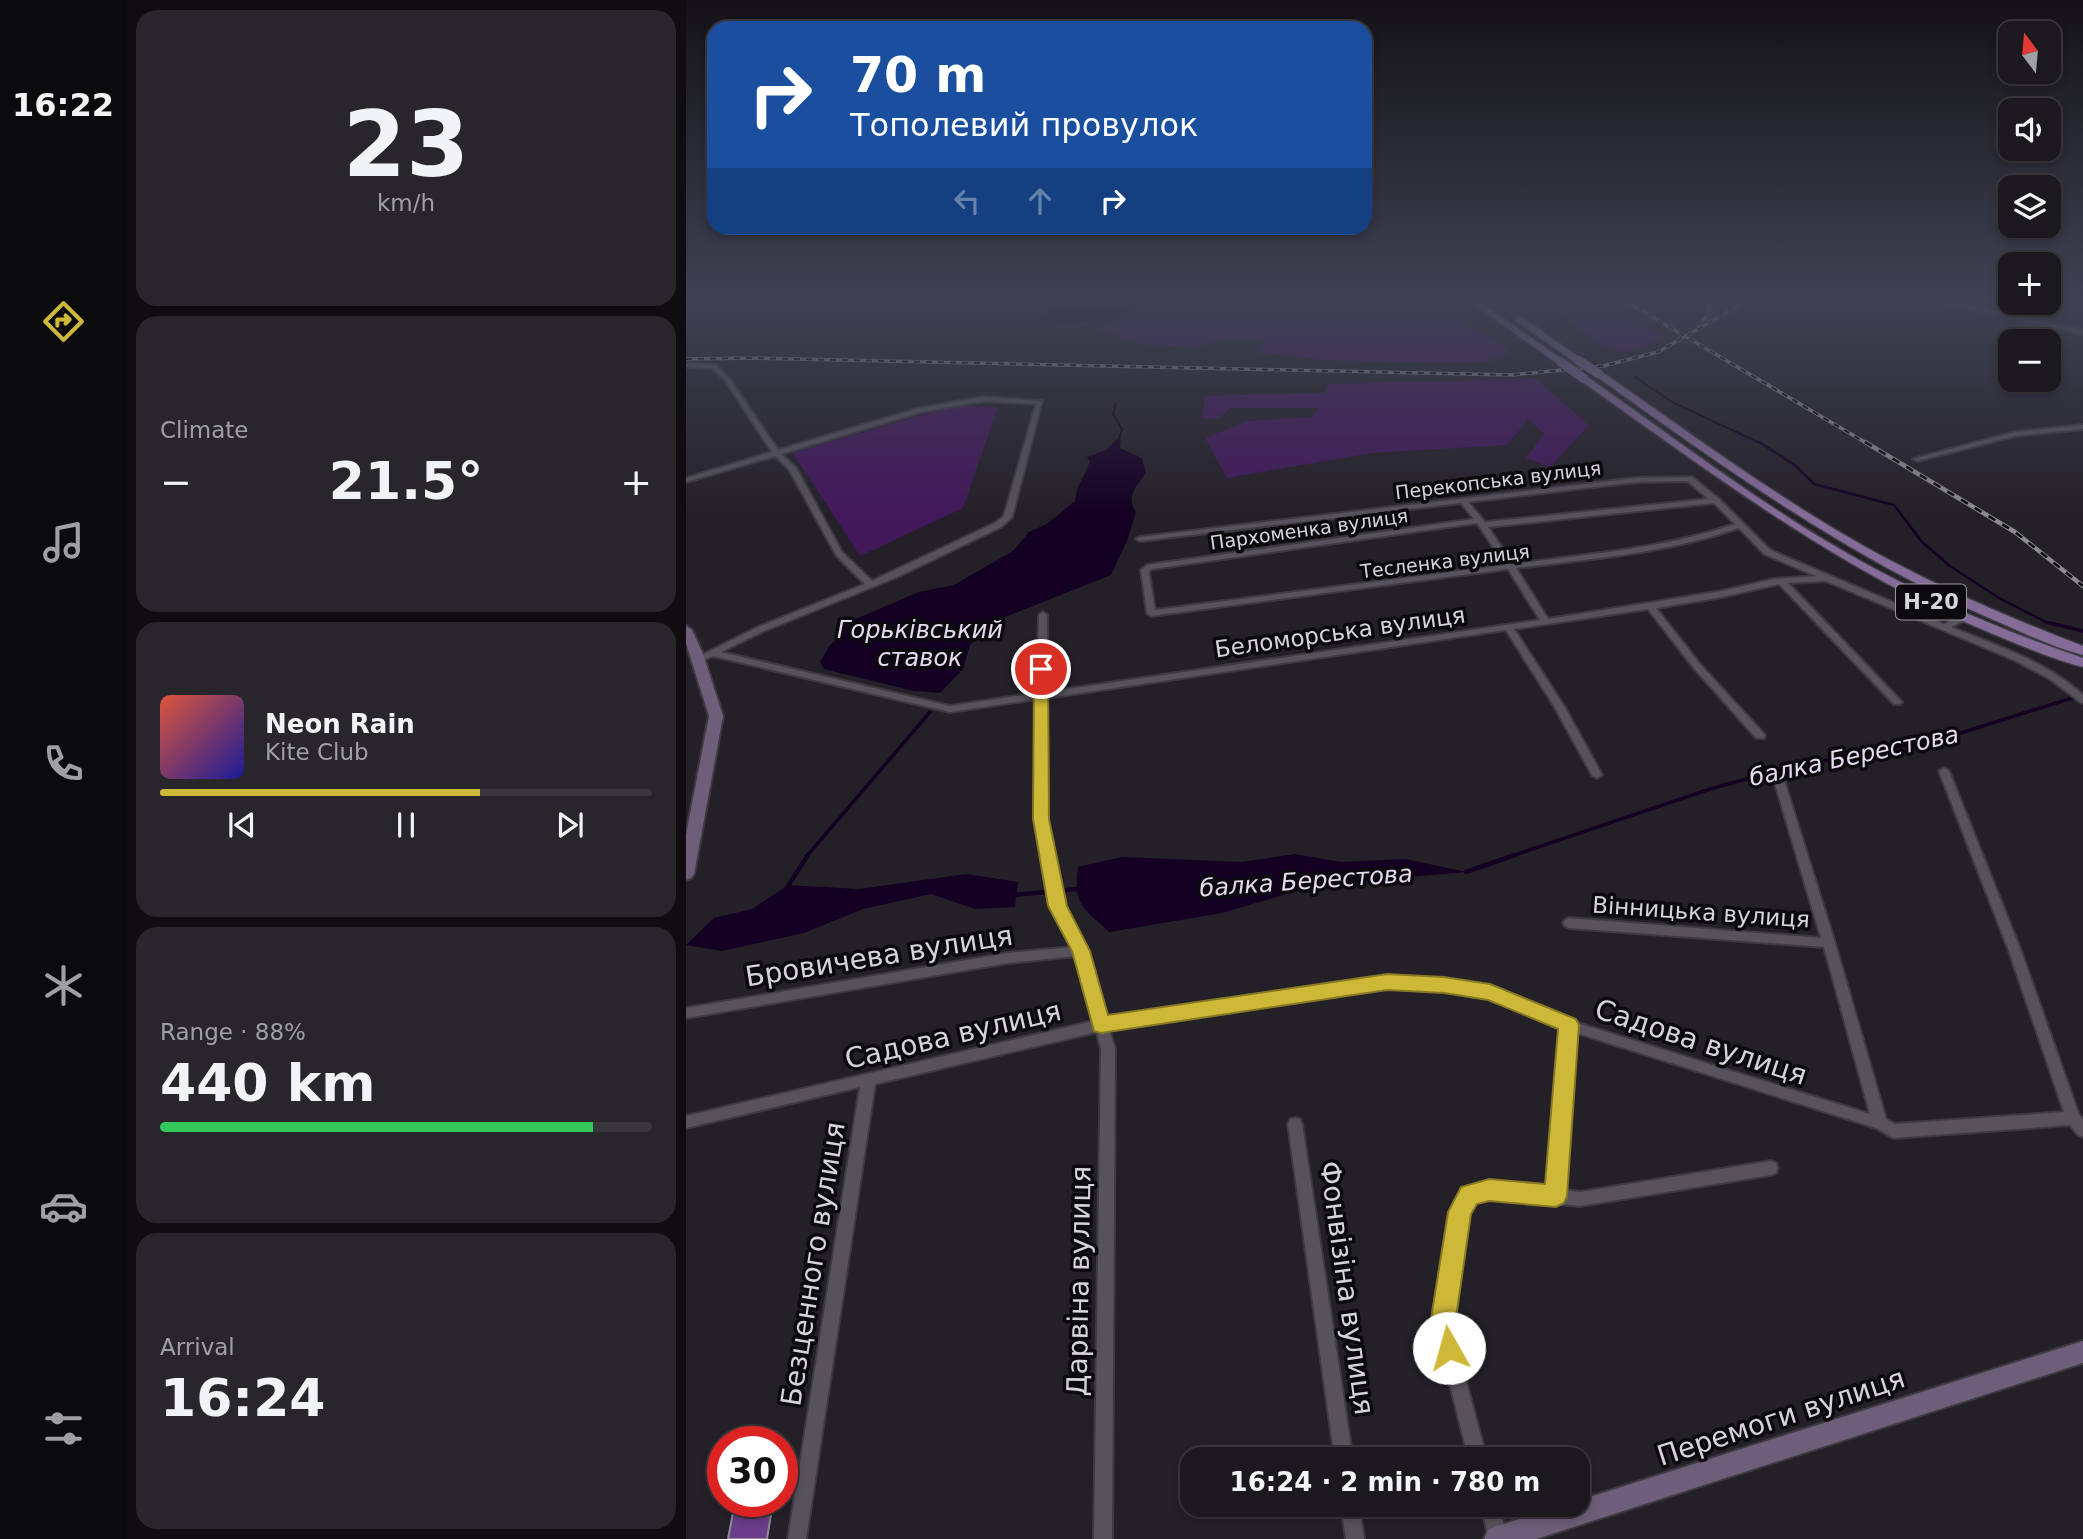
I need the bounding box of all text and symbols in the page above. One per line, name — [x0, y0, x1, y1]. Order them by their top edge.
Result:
north arrow — [1998, 21, 2062, 84]
map controls — [1998, 21, 2061, 392]
text: 70 m — [850, 47, 986, 104]
icon: right — [735, 49, 826, 140]
text: 16:22 — [12, 86, 114, 124]
text: 23 — [343, 92, 469, 197]
button: sound — [1998, 98, 2061, 161]
text: Тополевий провулок — [850, 106, 1198, 144]
button: layers — [1998, 175, 2061, 238]
icon: left — [948, 182, 986, 220]
icon: ahead — [1021, 182, 1059, 220]
icon: right — [1094, 182, 1132, 220]
text: km/h — [377, 190, 435, 216]
button: + — [1998, 252, 2061, 315]
icon: directions — [39, 297, 88, 346]
button: − — [1998, 329, 2061, 392]
text: Climate — [160, 417, 249, 443]
text: 21.5° — [329, 451, 483, 511]
street label: Перекопська вулиця — [1394, 456, 1602, 504]
text: − — [160, 460, 192, 504]
text: + — [620, 460, 652, 504]
street label: Пархоменка вулиця — [1209, 504, 1409, 554]
icon: music — [39, 518, 88, 567]
street label: Тесленка вулиця — [1358, 540, 1531, 582]
road number: Н-20 — [1896, 584, 1966, 620]
street label: Беломорська вулиця — [1213, 602, 1467, 662]
water label: Горьківський ставок — [837, 616, 1003, 672]
pin — [1011, 639, 1071, 699]
icon: arrive — [1022, 650, 1060, 688]
text: Neon Rain — [265, 709, 415, 739]
water label: балка Берестова — [1747, 720, 1961, 792]
icon: phone — [39, 739, 88, 788]
text: Kite Club — [265, 739, 369, 765]
icon: previous — [223, 806, 261, 844]
icon: pause — [387, 806, 425, 844]
icon: next — [551, 806, 589, 844]
water label: балка Берестова — [1198, 860, 1414, 902]
street label: Вінницька вулиця — [1591, 891, 1811, 933]
street label: Бровичева вулиця — [743, 919, 1015, 993]
icon: climate — [39, 961, 88, 1010]
street label: Садова вулиця — [1591, 992, 1811, 1092]
street label: Садова вулиця — [842, 994, 1064, 1076]
text: Range · 88% — [160, 1019, 306, 1045]
text: 440 km — [160, 1053, 375, 1113]
street label: Безценного вулиця — [774, 1120, 852, 1408]
street label: Фонвізіна вулиця — [1313, 1159, 1381, 1417]
street label: Дарвіна вулиця — [1060, 1165, 1098, 1397]
icon: car — [39, 1182, 88, 1231]
position arrow — [1412, 1311, 1486, 1385]
text: Arrival — [160, 1334, 235, 1360]
street label: Перемоги вулиця — [1653, 1361, 1909, 1473]
text: 16:24 — [160, 1368, 326, 1428]
icon: filters — [39, 1404, 88, 1453]
speed limit sign: 30 — [707, 1426, 798, 1517]
text: 16:24 · 2 min · 780 m — [1230, 1467, 1540, 1497]

